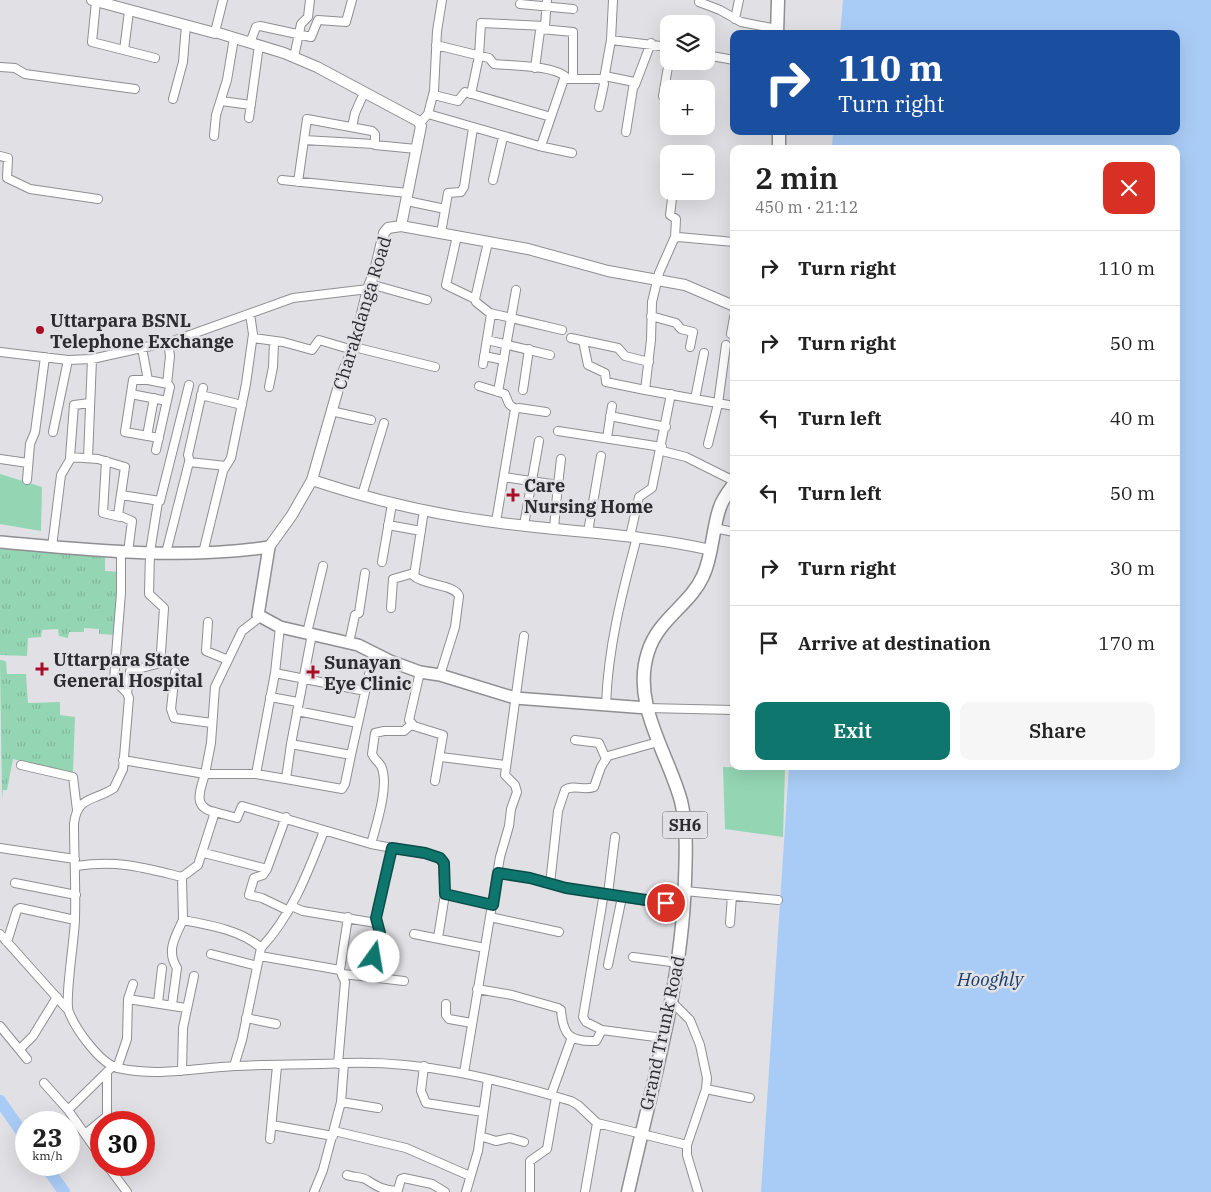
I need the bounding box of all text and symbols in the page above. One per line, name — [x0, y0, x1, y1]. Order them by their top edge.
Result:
map controls — [660, 15, 715, 200]
button: layers — [660, 15, 715, 70]
text: 110 m — [838, 45, 943, 91]
icon: right — [755, 50, 820, 115]
button: + — [660, 80, 715, 135]
text: Turn right — [838, 89, 945, 118]
button: − — [660, 145, 715, 200]
text: 2 min — [755, 158, 838, 197]
button: close — [1103, 162, 1155, 214]
text: 450 m · 21:12 — [755, 197, 858, 217]
street label: Charakdanga Road — [328, 233, 396, 393]
icon: right — [755, 254, 783, 282]
text: Turn right — [798, 256, 896, 280]
text: 110 m — [1098, 256, 1155, 280]
place label: Uttarpara BSNL Telephone Exchange — [50, 309, 234, 353]
marker: Uttarpara BSNL Telephone Exchange — [34, 324, 46, 336]
icon: right — [755, 329, 783, 357]
text: Turn right — [798, 331, 896, 355]
text: 50 m — [1110, 331, 1155, 355]
icon: left — [755, 404, 783, 432]
text: Turn left — [798, 406, 881, 430]
text: 40 m — [1110, 406, 1155, 430]
place label: Care Nursing Home — [524, 474, 653, 518]
icon: left — [755, 479, 783, 507]
text: Turn left — [798, 481, 881, 505]
text: 50 m — [1110, 481, 1155, 505]
marker: Care Nursing Home — [506, 488, 520, 502]
icon: right — [755, 554, 783, 582]
text: Turn right — [798, 556, 896, 580]
text: 30 m — [1110, 556, 1155, 580]
icon: arrive — [755, 629, 783, 657]
text: Arrive at destination — [798, 631, 991, 655]
text: 170 m — [1098, 631, 1155, 655]
place label: Uttarpara State General Hospital — [53, 648, 203, 692]
place label: Sunayan Eye Clinic — [324, 651, 412, 695]
marker: Uttarpara State General Hospital — [35, 662, 49, 676]
marker: Sunayan Eye Clinic — [306, 665, 320, 679]
button: Exit — [755, 702, 950, 760]
button: Share — [960, 702, 1155, 760]
road number: SH6 — [662, 812, 708, 838]
pin — [645, 882, 687, 924]
icon: arrive — [652, 889, 680, 917]
position arrow — [347, 930, 399, 982]
street label: Grand Trunk Road — [634, 954, 690, 1112]
water label: Hooghly — [956, 967, 1024, 991]
speed limit sign: 30 — [90, 1111, 155, 1176]
text: 23 — [32, 1121, 63, 1154]
text: km/h — [32, 1148, 63, 1163]

